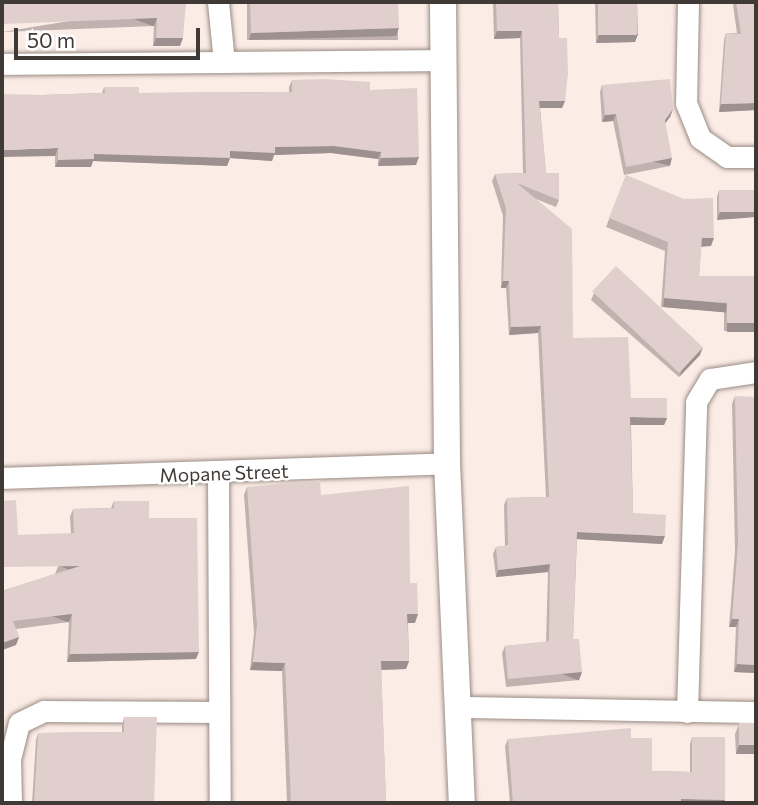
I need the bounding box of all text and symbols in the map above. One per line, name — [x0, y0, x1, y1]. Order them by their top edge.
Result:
scale bar — [18, 14, 203, 58]
text: 50 m — [27, 27, 75, 52]
street label: Mopane Street — [159, 459, 289, 487]

